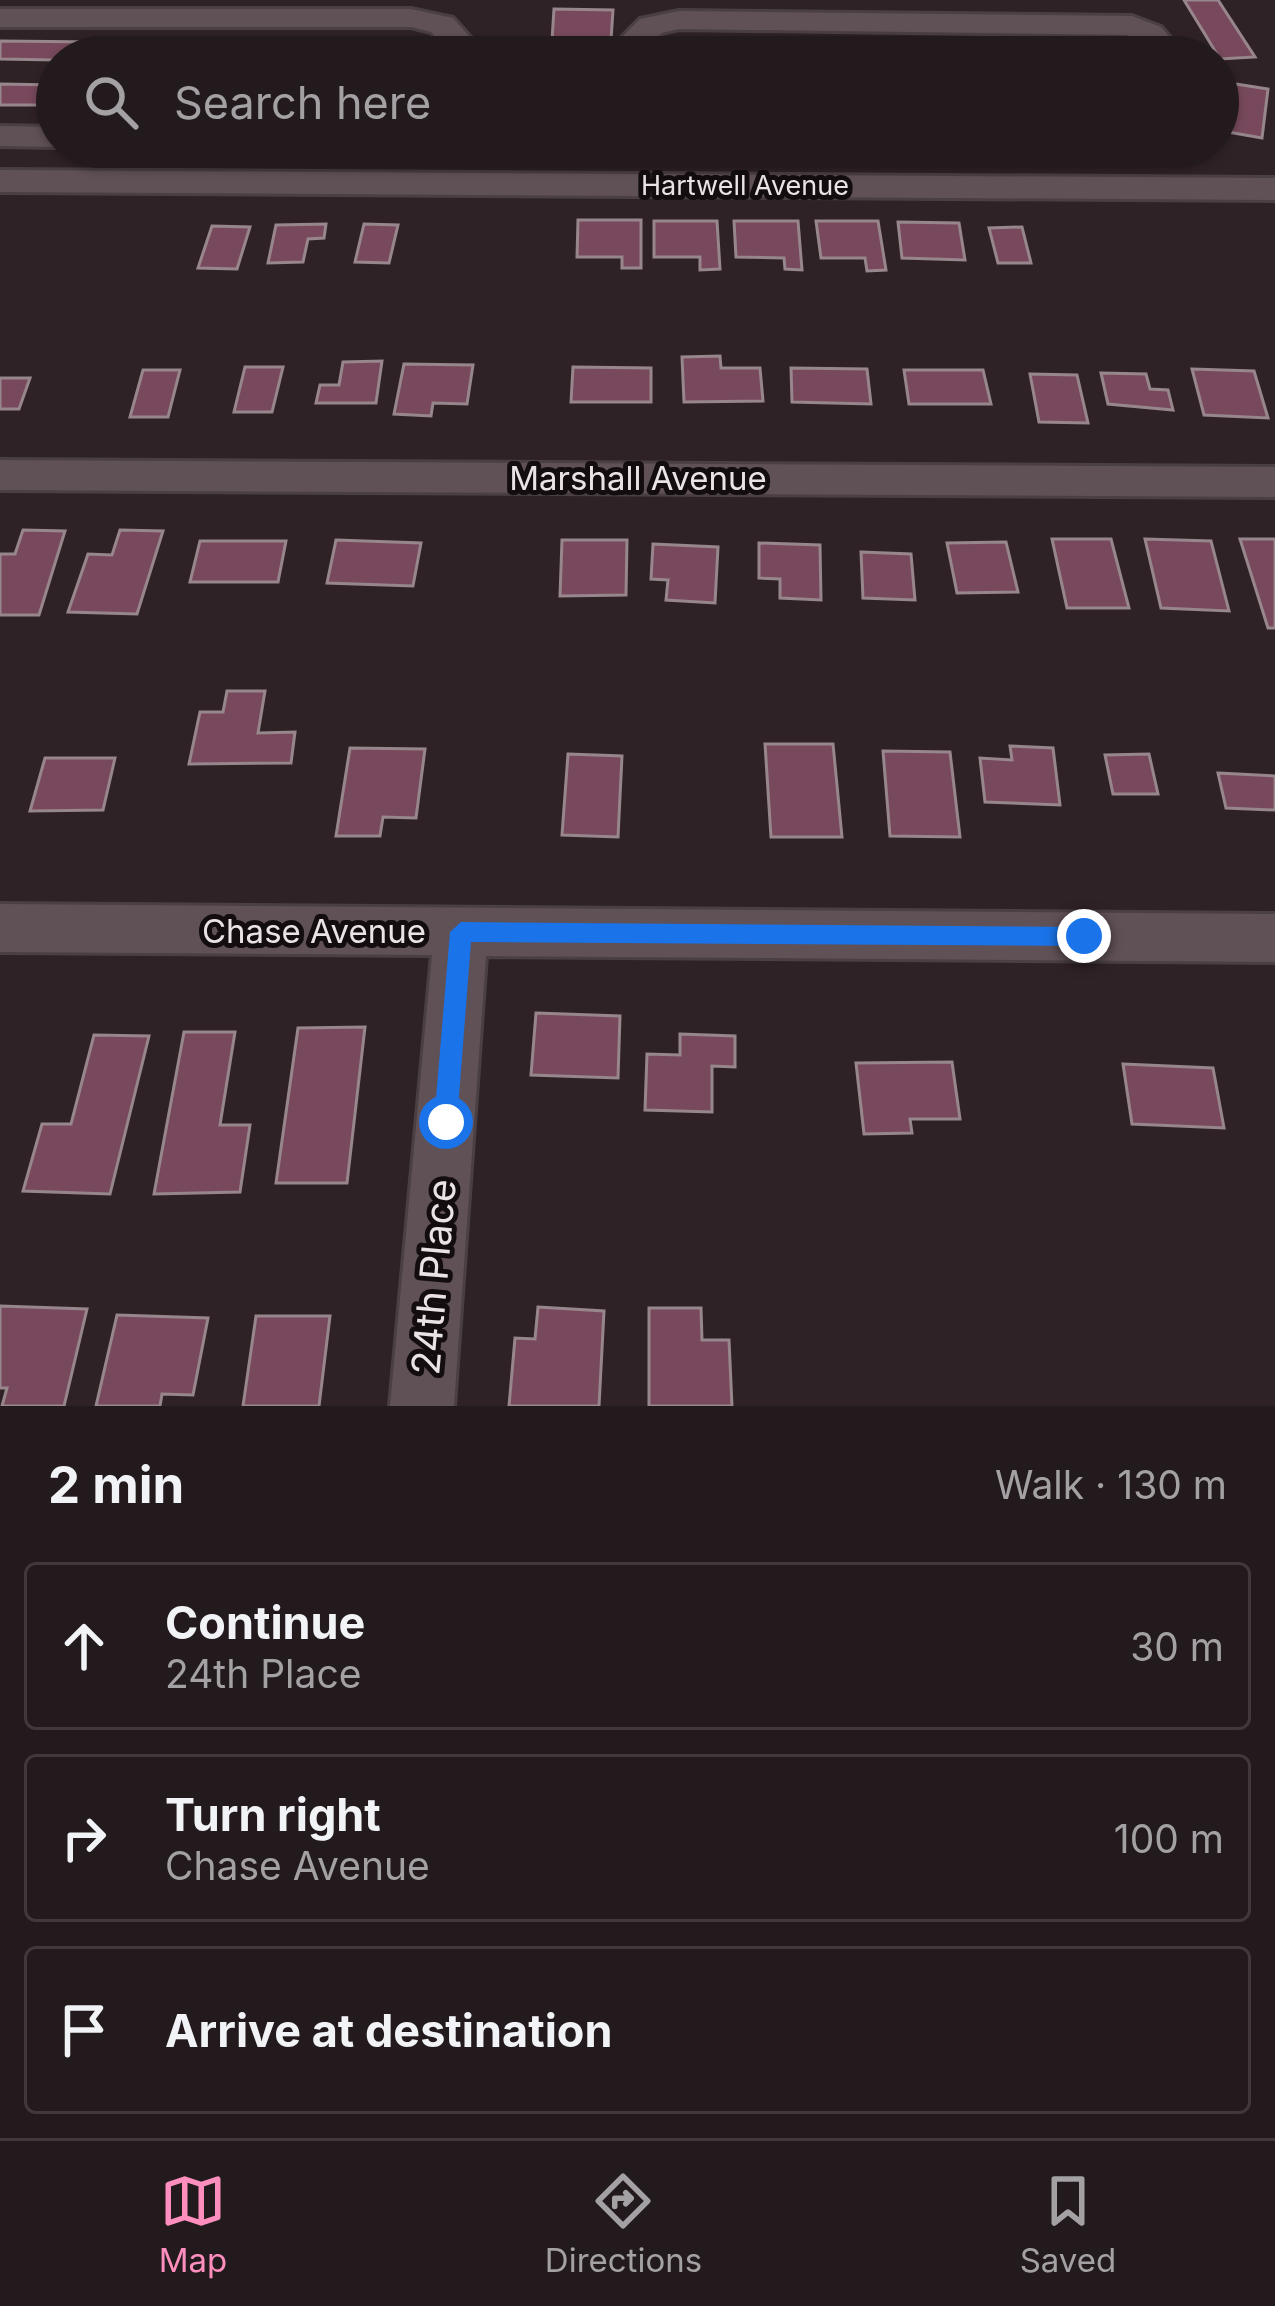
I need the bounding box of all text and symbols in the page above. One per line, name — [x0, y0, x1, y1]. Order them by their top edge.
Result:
search box — [36, 36, 1239, 168]
icon: search — [78, 69, 144, 135]
text: Search here — [174, 75, 431, 130]
street label: Hartwell Avenue — [641, 169, 849, 202]
street label: Marshall Avenue — [509, 458, 767, 498]
route end — [1057, 909, 1111, 963]
street label: Chase Avenue — [202, 911, 426, 951]
route start — [419, 1095, 473, 1149]
street label: 24th Place — [401, 1177, 465, 1377]
text: 2 min — [48, 1454, 184, 1515]
text: Walk · 130 m — [995, 1461, 1227, 1508]
text: Continue — [165, 1595, 365, 1650]
icon: ahead — [51, 1613, 117, 1679]
text: 30 m — [1130, 1623, 1224, 1670]
text: 24th Place — [165, 1650, 361, 1697]
text: Turn right — [165, 1787, 381, 1842]
icon: right — [51, 1805, 117, 1871]
text: 100 m — [1114, 1815, 1224, 1862]
text: Chase Avenue — [165, 1842, 430, 1889]
icon: arrive — [51, 1997, 117, 2063]
text: Arrive at destination — [165, 2003, 612, 2058]
tab: Map — [159, 2168, 227, 2280]
tab: Directions — [545, 2168, 702, 2280]
tab: Saved — [1020, 2168, 1116, 2280]

